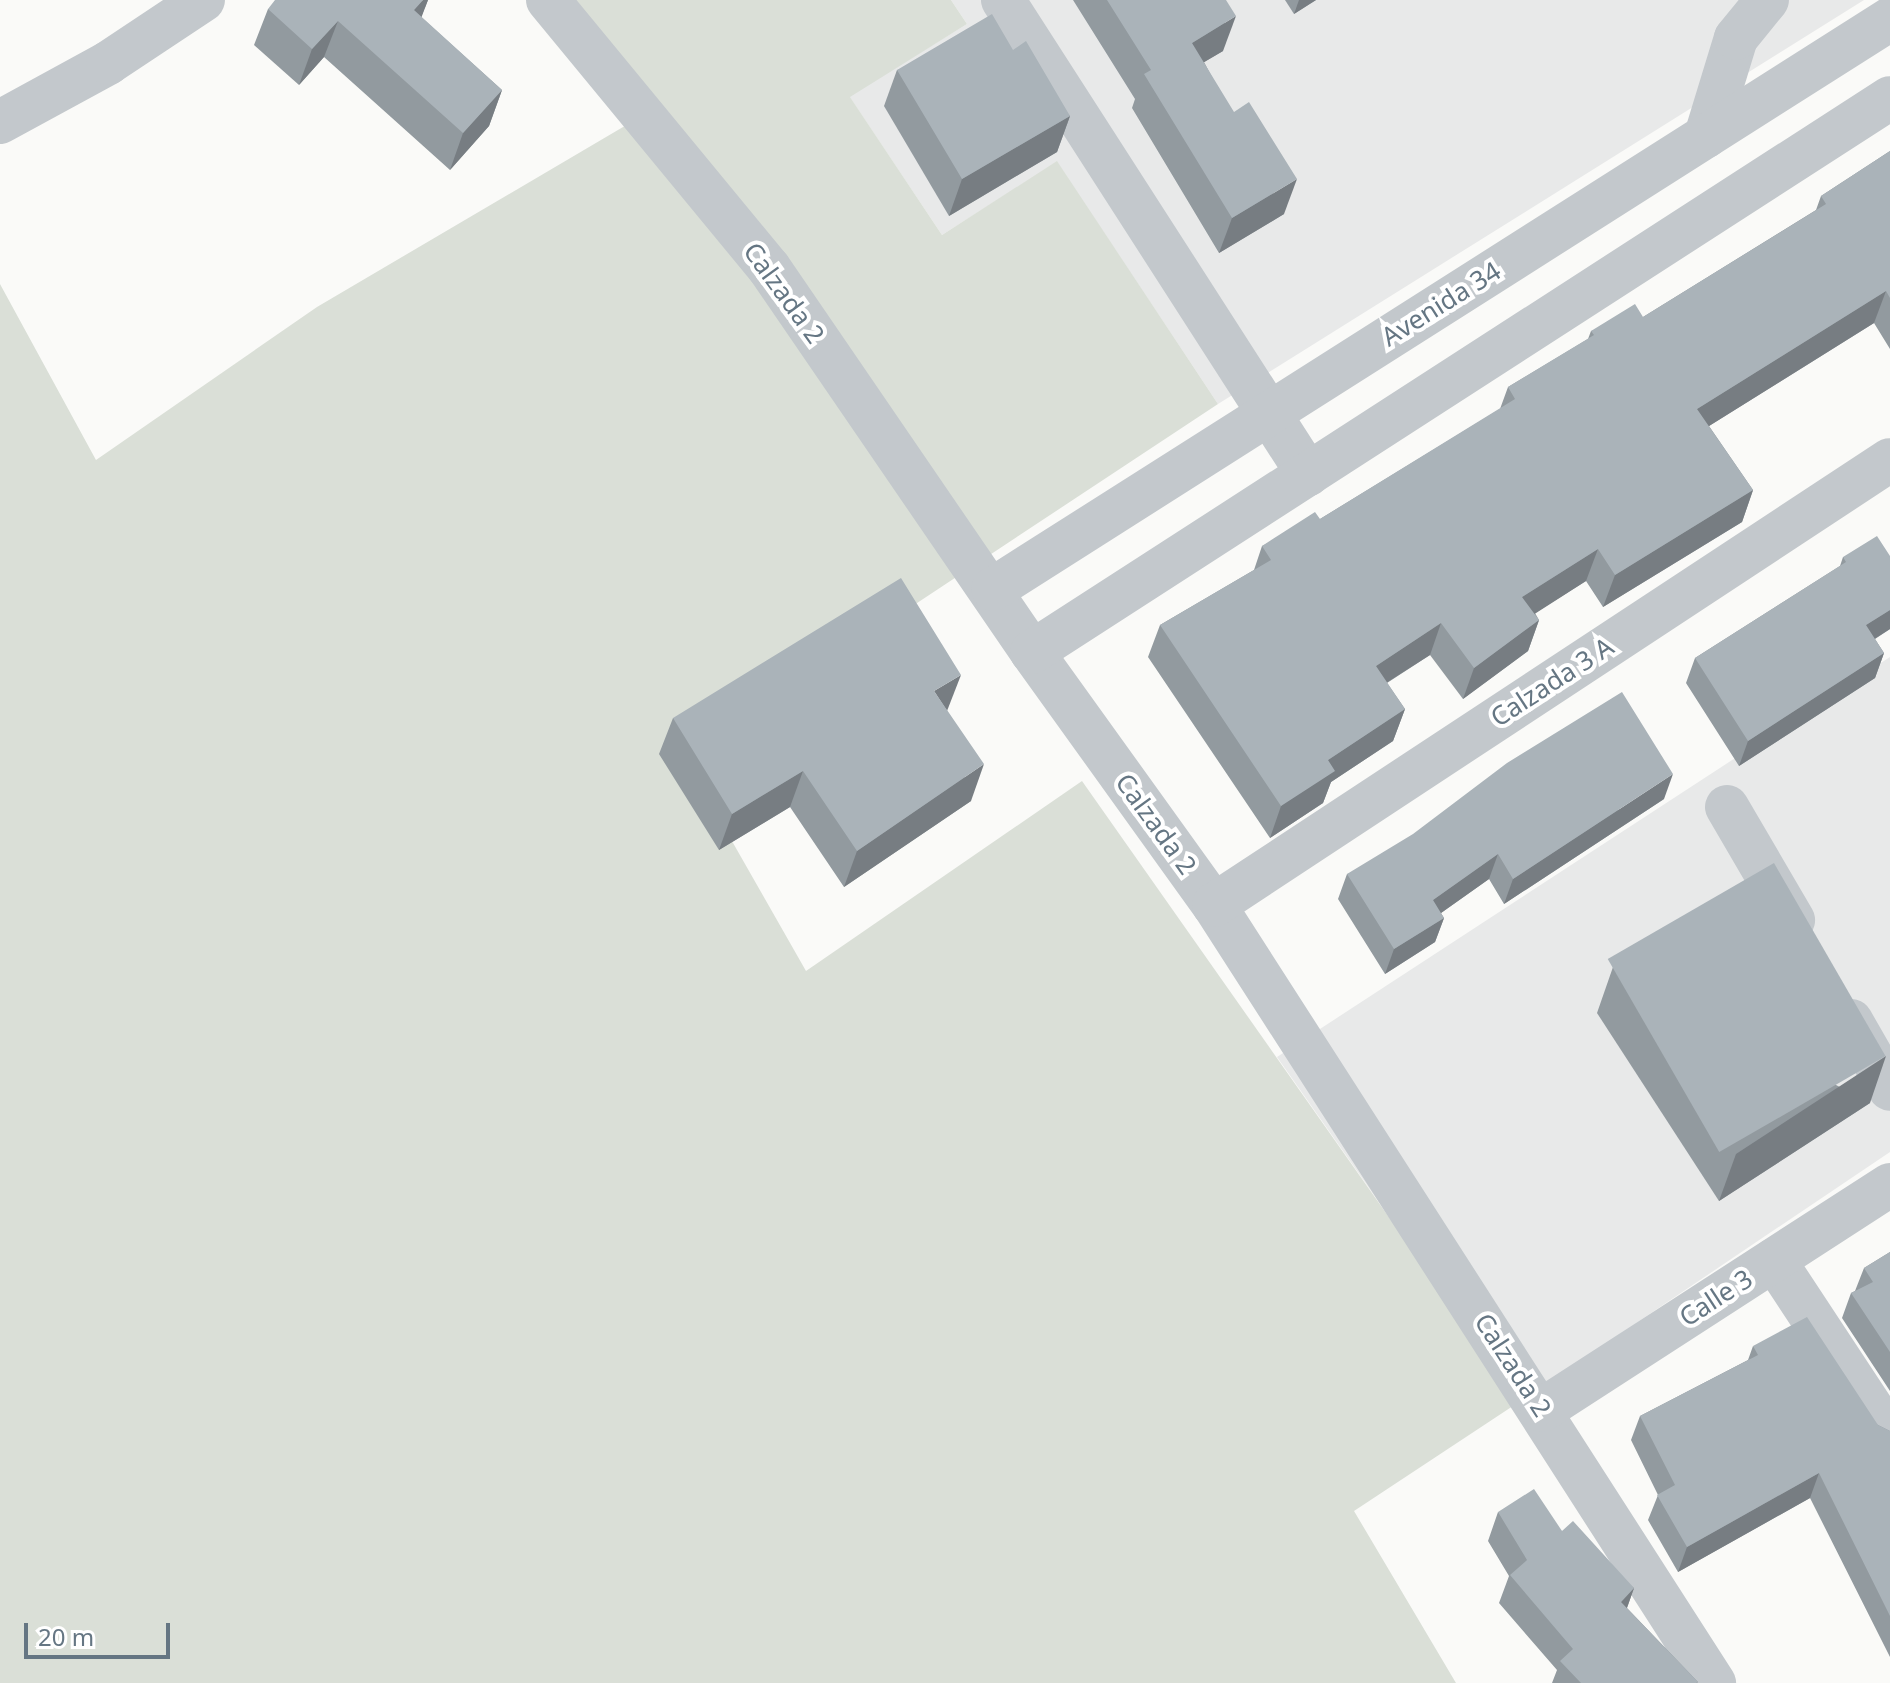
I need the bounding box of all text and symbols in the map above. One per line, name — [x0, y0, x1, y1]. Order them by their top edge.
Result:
street label: Calzada 2 — [737, 237, 831, 349]
street label: Avenida 34 — [1376, 255, 1506, 353]
street label: Calzada 3 A — [1485, 631, 1619, 733]
street label: Calzada 2 — [1109, 768, 1203, 880]
street label: Calle 3 — [1674, 1263, 1758, 1333]
street label: Calzada 2 — [1468, 1308, 1558, 1422]
scale bar — [28, 1607, 174, 1657]
text: 20 m — [38, 1620, 94, 1653]

